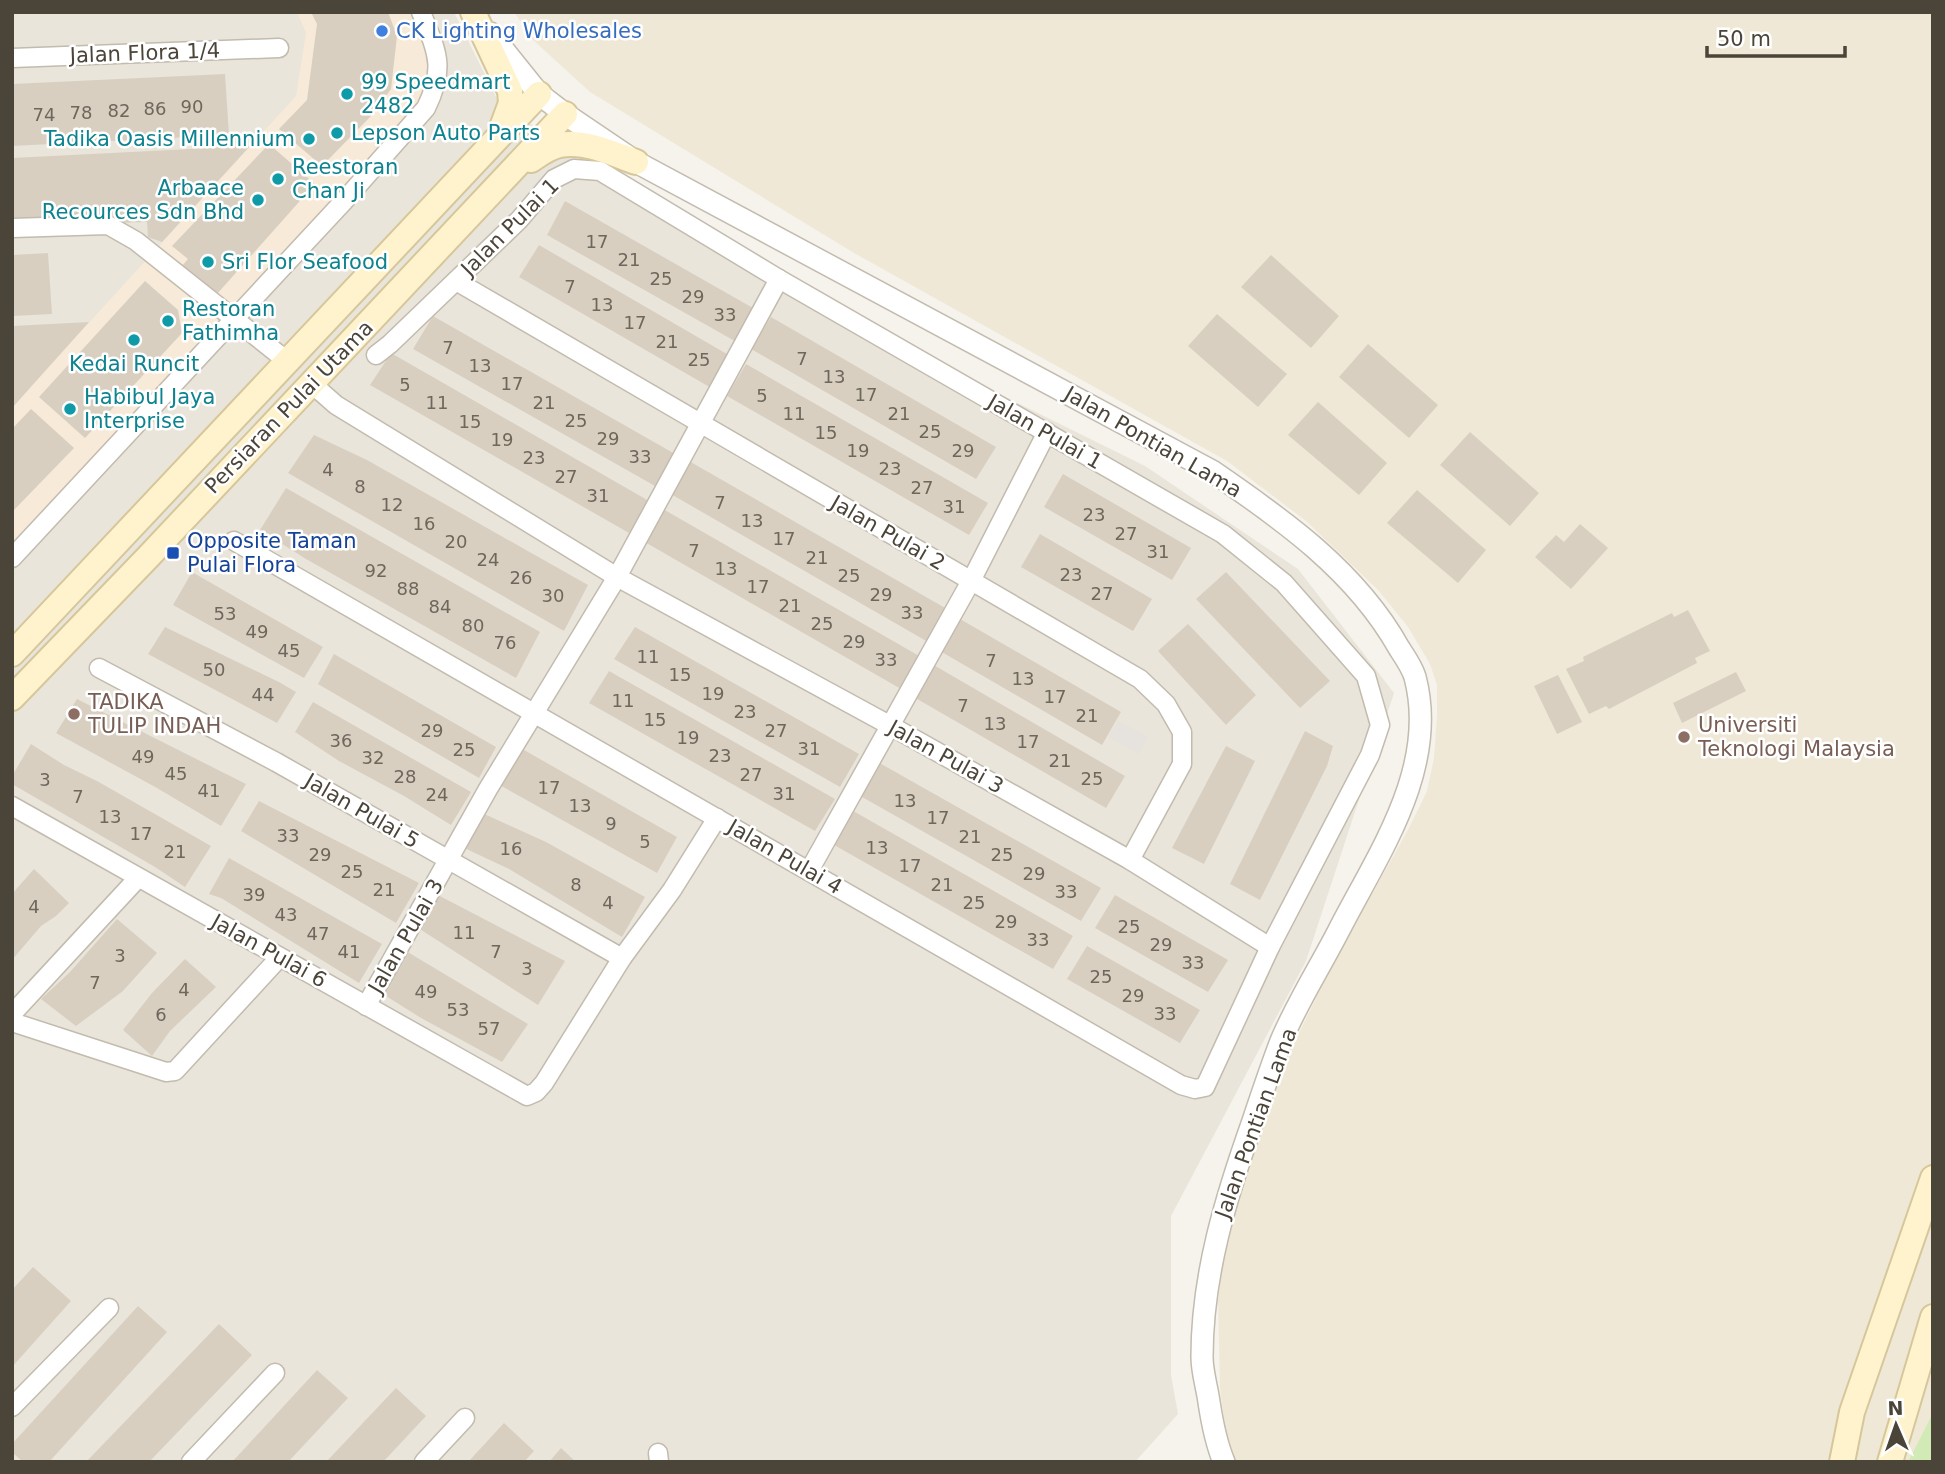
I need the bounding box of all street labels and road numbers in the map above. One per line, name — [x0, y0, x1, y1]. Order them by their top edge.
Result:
street label: Jalan Flora 1/4 — [67, 38, 221, 68]
street label: Jalan Pulai 1 — [455, 173, 564, 282]
street label: Persiaran Pulai Utama — [200, 316, 378, 498]
street label: Jalan Pontian Lama — [1058, 380, 1246, 503]
street label: Jalan Pulai 1 — [982, 389, 1106, 474]
street label: Jalan Pulai 2 — [825, 490, 949, 575]
street label: Jalan Pulai 3 — [882, 715, 1008, 799]
street label: Jalan Pulai 5 — [299, 768, 423, 853]
street label: Jalan Pulai 4 — [722, 814, 846, 899]
street label: Jalan Pulai 3 — [363, 875, 448, 999]
street label: Jalan Pulai 6 — [205, 909, 331, 993]
street label: Jalan Pontian Lama — [1210, 1025, 1302, 1223]

